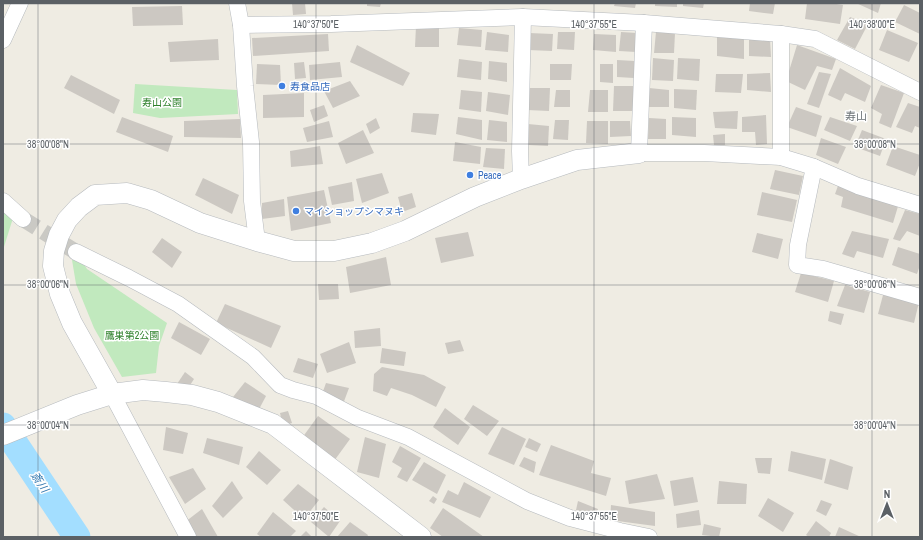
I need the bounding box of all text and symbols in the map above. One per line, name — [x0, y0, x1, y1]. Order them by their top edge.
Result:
text: 140°37'50"E — [293, 18, 339, 31]
text: 140°37'55"E — [571, 18, 617, 31]
text: 140°38'00"E — [849, 18, 895, 31]
place label: 寿食品店 — [290, 80, 330, 93]
marker: 寿食品店 — [277, 81, 287, 91]
park label: 寿山公園 — [142, 96, 182, 109]
district label: 寿山 — [845, 109, 867, 123]
text: 38°00'08"N — [27, 138, 69, 151]
text: 38°00'08"N — [854, 138, 896, 151]
place label: Peace — [478, 169, 502, 182]
marker: Peace — [465, 170, 475, 180]
place label: マイショップシマヌキ — [304, 205, 404, 218]
marker: マイショップシマヌキ — [291, 206, 301, 216]
text: 38°00'06"N — [27, 278, 69, 291]
text: 38°00'06"N — [854, 278, 896, 291]
park label: 鷹巣第2公園 — [105, 329, 159, 342]
text: 38°00'04"N — [27, 419, 69, 432]
text: 38°00'04"N — [854, 419, 896, 432]
water label: 斎川 — [28, 469, 53, 496]
north arrow — [867, 484, 907, 524]
text: N — [884, 487, 890, 501]
text: 140°37'50"E — [293, 510, 339, 523]
text: 140°37'55"E — [571, 510, 617, 523]

